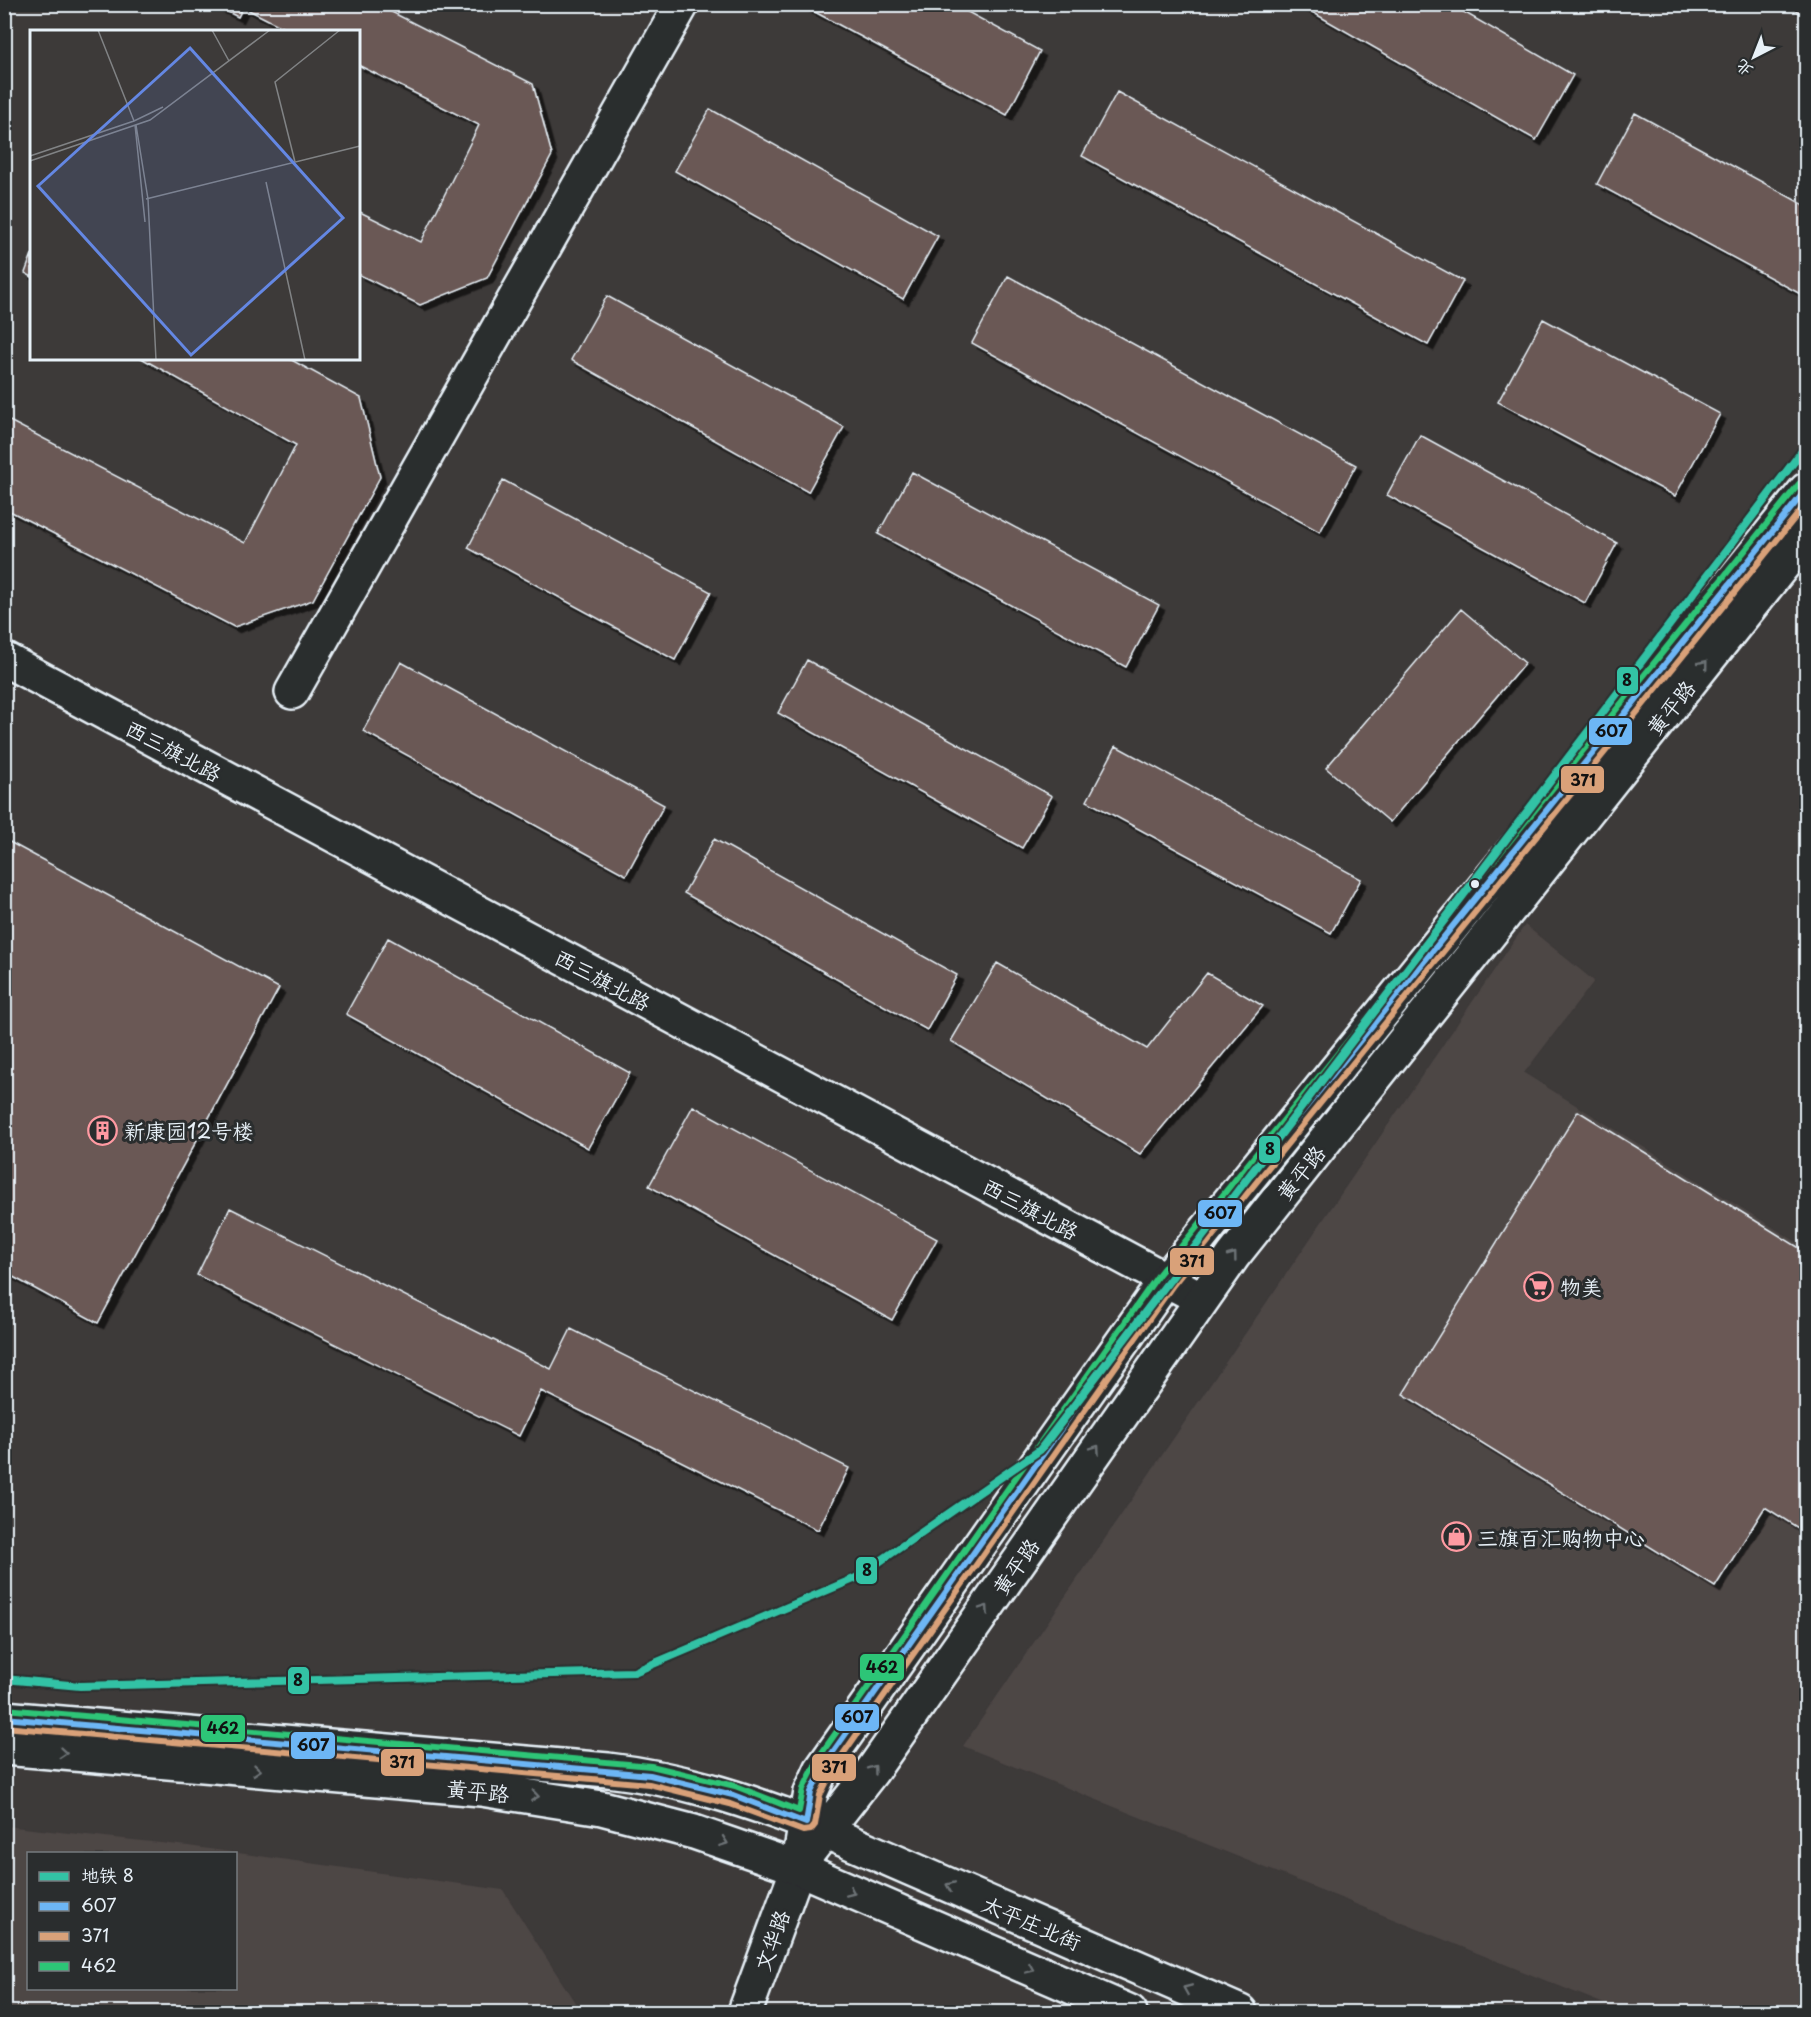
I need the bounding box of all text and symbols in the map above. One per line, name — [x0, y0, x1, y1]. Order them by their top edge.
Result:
north arrow — [1724, 27, 1784, 87]
inset map — [30, 30, 360, 360]
text: 北 — [1729, 55, 1757, 83]
one-way arrow — [1697, 660, 1708, 671]
line badge: 8 — [1616, 666, 1639, 695]
text: 8 — [1622, 667, 1632, 691]
street label: 黄平路 — [1638, 672, 1702, 742]
street label: 西三旗北路 — [120, 711, 228, 789]
line badge: 607 — [1588, 717, 1633, 746]
text: 607 — [1595, 718, 1628, 742]
line badge: 371 — [1560, 765, 1605, 794]
text: 371 — [1570, 767, 1596, 791]
unlabelled marker — [1469, 878, 1481, 890]
street label: 西三旗北路 — [549, 940, 657, 1018]
building icon: 新康园12号楼 — [87, 1114, 119, 1146]
place label: 新康园12号楼 — [124, 1114, 253, 1146]
line badge: 8 — [1258, 1135, 1281, 1164]
text: 8 — [1265, 1136, 1275, 1160]
street label: 黄平路 — [1268, 1137, 1332, 1207]
street label: 西三旗北路 — [977, 1169, 1085, 1247]
line badge: 607 — [1197, 1199, 1243, 1228]
text: 607 — [1204, 1200, 1237, 1224]
line badge: 371 — [1169, 1247, 1215, 1276]
text: 371 — [1179, 1248, 1205, 1272]
one-way arrow — [1226, 1251, 1237, 1262]
supermarket icon: 物美 — [1523, 1270, 1555, 1302]
place label: 物美 — [1560, 1270, 1602, 1302]
one-way arrow — [1089, 1445, 1100, 1456]
shop icon: 三旗百汇购物中心 — [1440, 1521, 1472, 1553]
place label: 三旗百汇购物中心 — [1477, 1521, 1645, 1553]
street label: 黄平路 — [984, 1531, 1046, 1601]
line badge: 8 — [855, 1556, 878, 1585]
text: 8 — [862, 1557, 872, 1581]
one-way arrow — [978, 1605, 989, 1616]
line badge: 462 — [859, 1653, 905, 1682]
text: 462 — [866, 1654, 899, 1678]
line badge: 8 — [287, 1666, 310, 1695]
text: 8 — [293, 1667, 303, 1691]
line badge: 607 — [834, 1703, 880, 1732]
text: 607 — [841, 1704, 874, 1728]
line badge: 462 — [200, 1714, 246, 1743]
text: 462 — [207, 1715, 240, 1739]
line badge: 607 — [290, 1731, 336, 1760]
text: 607 — [297, 1732, 330, 1756]
one-way arrow — [58, 1746, 67, 1759]
line badge: 371 — [380, 1748, 425, 1777]
text: 371 — [389, 1749, 415, 1773]
line badge: 371 — [811, 1753, 857, 1782]
text: 371 — [821, 1754, 847, 1778]
one-way arrow — [253, 1763, 262, 1776]
one-way arrow — [866, 1764, 877, 1775]
street label: 黄平路 — [445, 1771, 511, 1809]
one-way arrow — [530, 1790, 539, 1802]
one-way arrow — [718, 1834, 729, 1847]
legend — [27, 1852, 237, 1990]
text: 地铁 8 — [81, 1861, 134, 1888]
one-way arrow — [946, 1882, 957, 1894]
one-way arrow — [845, 1885, 856, 1897]
street label: 太平庄北街 — [977, 1887, 1087, 1957]
text: 607 — [81, 1891, 117, 1918]
street label: 文华路 — [745, 1905, 797, 1975]
text: 371 — [81, 1921, 109, 1948]
text: 462 — [81, 1951, 117, 1978]
one-way arrow — [1024, 1962, 1035, 1974]
one-way arrow — [1182, 1984, 1193, 1996]

